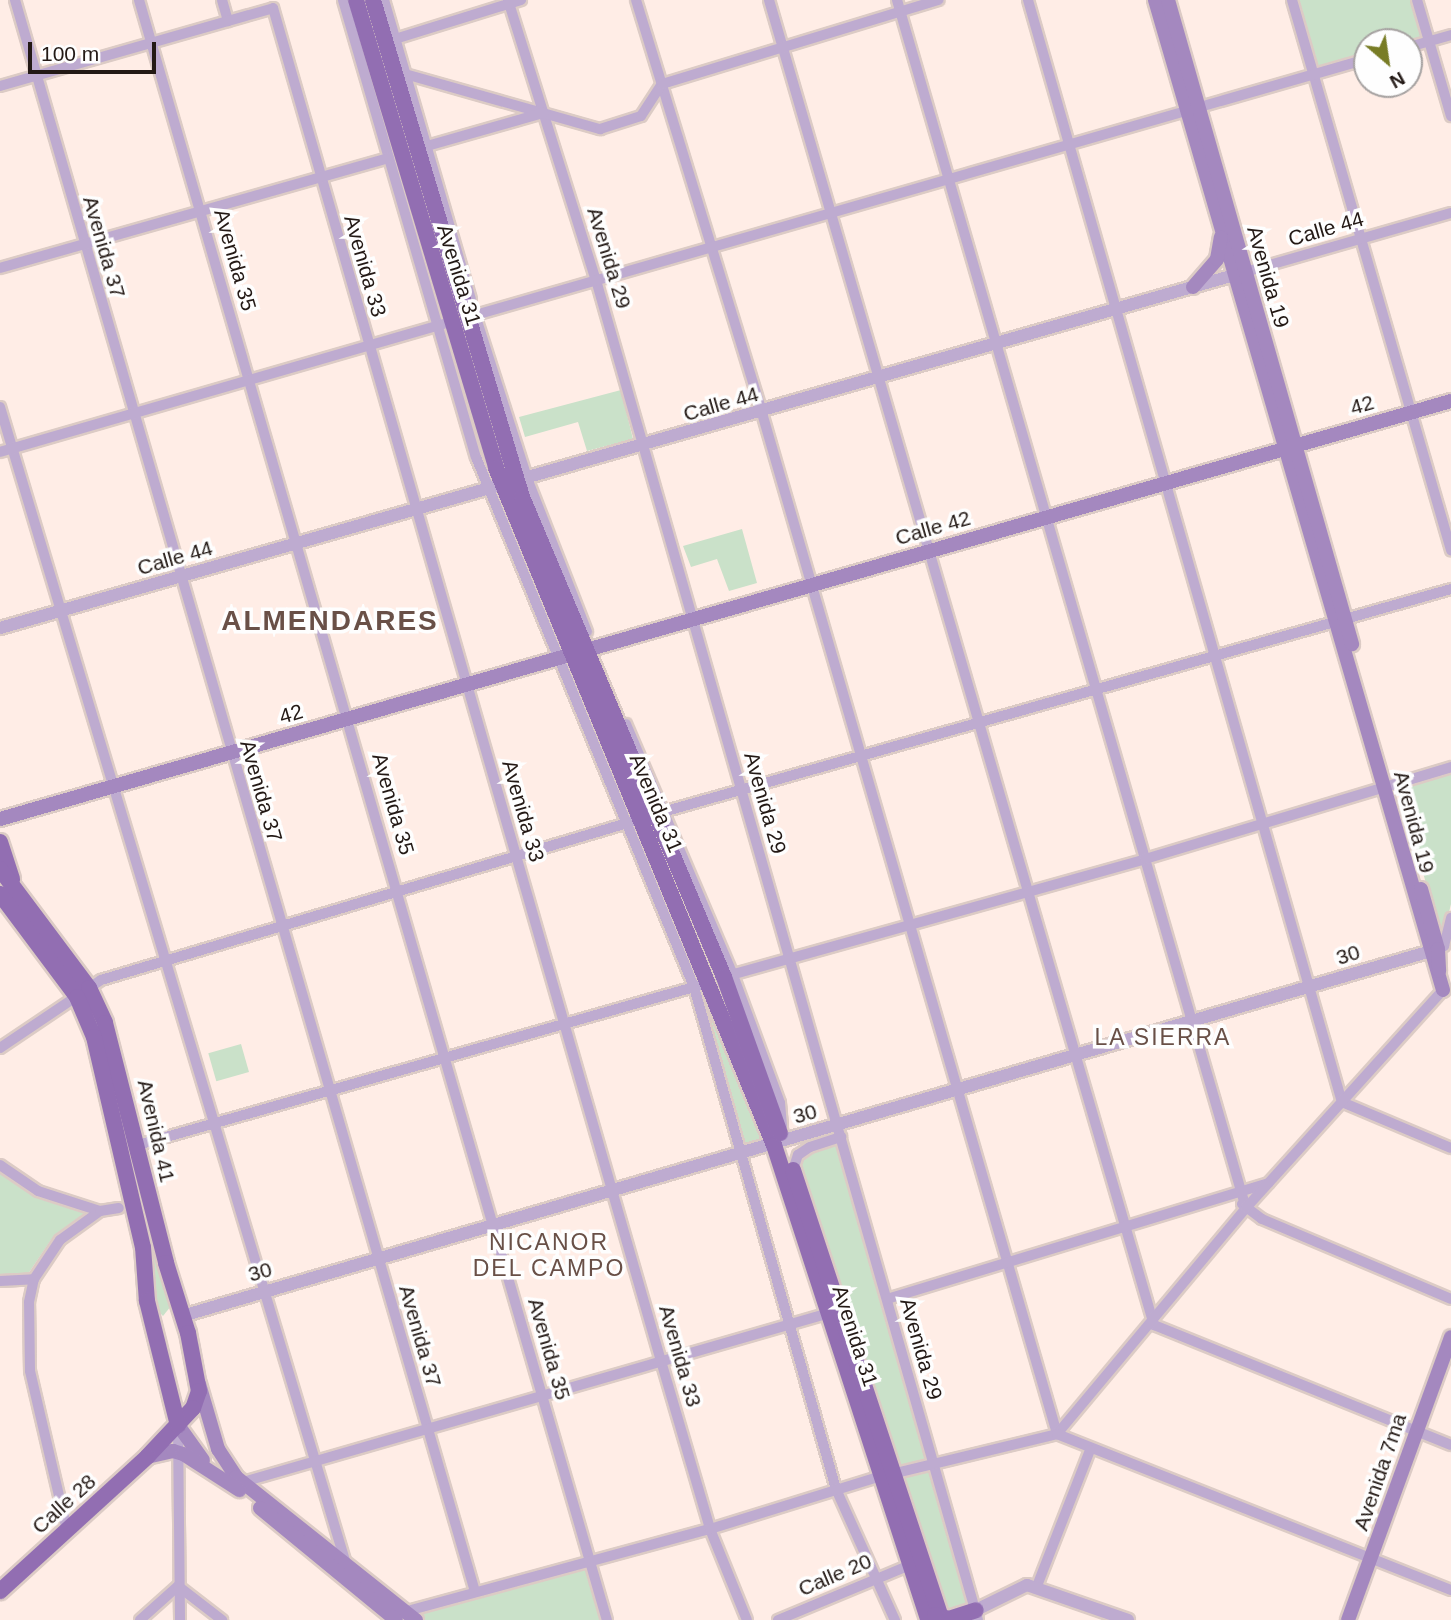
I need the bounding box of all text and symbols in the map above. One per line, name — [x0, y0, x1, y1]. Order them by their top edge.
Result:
scale bar — [32, 28, 159, 72]
north arrow — [1353, 28, 1423, 98]
text: 100 m — [41, 42, 99, 65]
text: N — [1386, 68, 1409, 93]
street label: Avenida 37 — [77, 193, 131, 301]
street label: Avenida 29 — [582, 204, 636, 312]
street label: Avenida 35 — [208, 206, 262, 314]
street label: Calle 44 — [1285, 206, 1367, 252]
street label: Avenida 33 — [338, 212, 392, 320]
street label: Avenida 31 — [432, 221, 486, 329]
street label: Avenida 19 — [1241, 223, 1295, 331]
street label: Calle 44 — [680, 381, 762, 427]
street label: 42 — [1347, 390, 1377, 420]
street label: Calle 42 — [892, 505, 974, 551]
street label: Calle 44 — [134, 535, 216, 581]
district label: ALMENDARES — [222, 604, 438, 638]
street label: 42 — [276, 699, 306, 729]
street label: Avenida 37 — [234, 737, 288, 845]
street label: Avenida 29 — [738, 749, 792, 857]
street label: Avenida 35 — [366, 750, 420, 858]
street label: Avenida 31 — [624, 750, 688, 856]
street label: Avenida 33 — [496, 757, 550, 865]
street label: Avenida 19 — [1388, 768, 1440, 876]
street label: 30 — [1333, 939, 1363, 971]
district label: LA SIERRA — [1095, 1023, 1231, 1051]
street label: Avenida 41 — [132, 1077, 180, 1185]
street label: 30 — [790, 1099, 820, 1129]
district label: NICANOR DEL CAMPO — [473, 1228, 625, 1282]
street label: 30 — [245, 1257, 275, 1287]
street label: Avenida 37 — [393, 1282, 447, 1390]
street label: Avenida 31 — [827, 1282, 883, 1390]
street label: Avenida 35 — [522, 1295, 576, 1403]
street label: Avenida 29 — [894, 1295, 948, 1403]
street label: Avenida 33 — [653, 1302, 707, 1410]
street label: Avenida 7ma — [1348, 1410, 1412, 1534]
street label: Calle 28 — [27, 1469, 101, 1539]
street label: Calle 20 — [795, 1548, 875, 1602]

